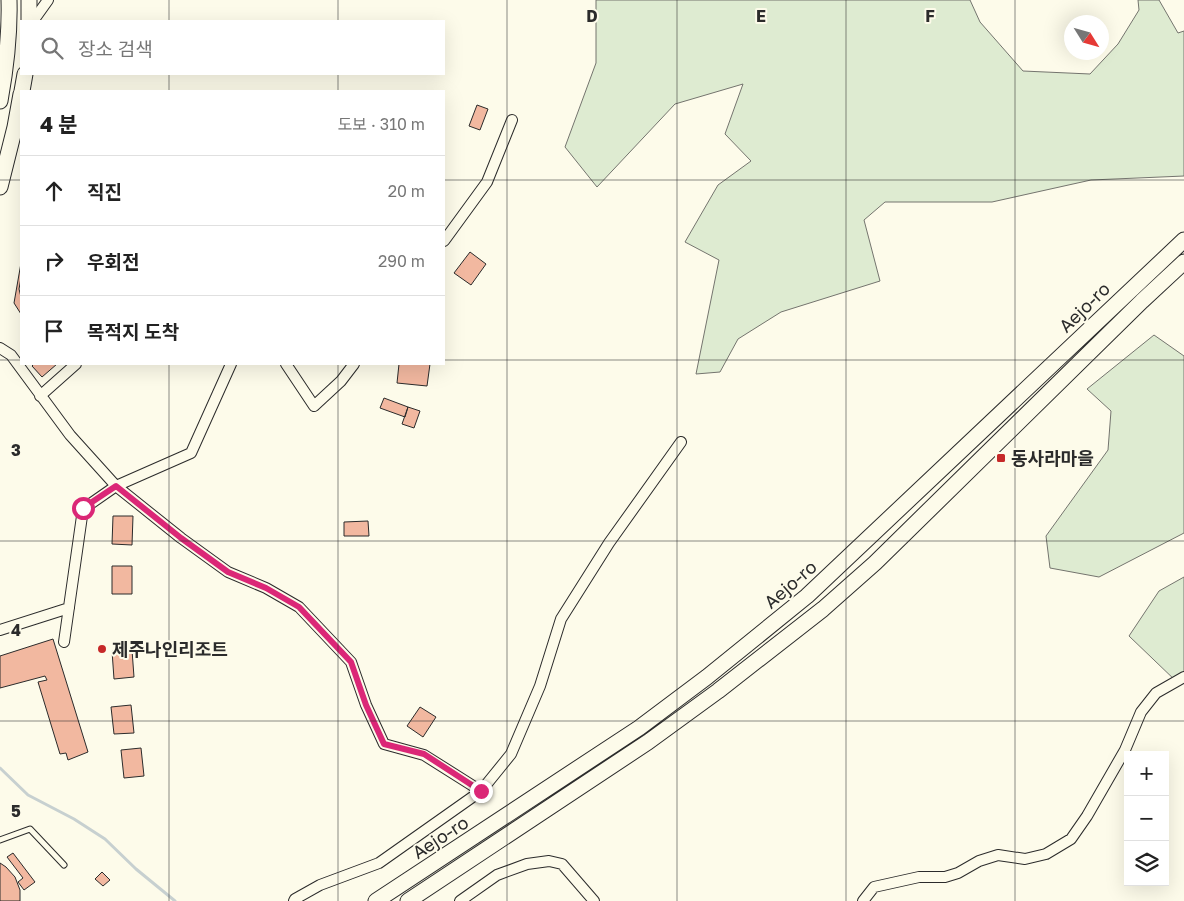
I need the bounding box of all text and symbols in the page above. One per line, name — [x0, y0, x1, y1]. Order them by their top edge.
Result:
text: D — [586, 6, 598, 26]
text: E — [756, 6, 766, 26]
text: F — [925, 6, 935, 26]
north arrow — [1064, 15, 1109, 60]
search box — [20, 20, 445, 75]
icon: search — [38, 34, 66, 62]
text: 장소 검색 — [78, 37, 153, 60]
text: 4 분 — [40, 111, 78, 137]
text: 도보 · 310 m — [338, 114, 425, 134]
icon: ahead — [40, 177, 68, 205]
text: 직진 — [87, 180, 122, 203]
text: 20 m — [388, 181, 425, 201]
icon: right — [40, 247, 68, 275]
text: 우회전 — [87, 250, 139, 273]
text: 290 m — [378, 251, 425, 271]
street label: Aejo-ro — [1054, 277, 1114, 337]
icon: arrive — [40, 317, 68, 345]
text: 목적지 도착 — [87, 320, 179, 343]
text: 3 — [11, 440, 21, 460]
place label: 동사라마을 — [1011, 447, 1094, 469]
marker: 동사라마을 — [995, 452, 1007, 464]
route start — [72, 497, 95, 520]
street label: Aejo-ro — [759, 555, 821, 613]
text: 4 — [11, 620, 21, 640]
place label: 제주나인리조트 — [112, 638, 228, 660]
marker: 제주나인리조트 — [96, 643, 108, 655]
map controls — [1124, 751, 1169, 886]
button: + — [1124, 751, 1169, 796]
route end — [470, 780, 493, 803]
button: − — [1124, 796, 1169, 841]
text: 5 — [11, 801, 21, 821]
street label: Aejo-ro — [408, 811, 472, 863]
button: layers — [1124, 841, 1169, 886]

